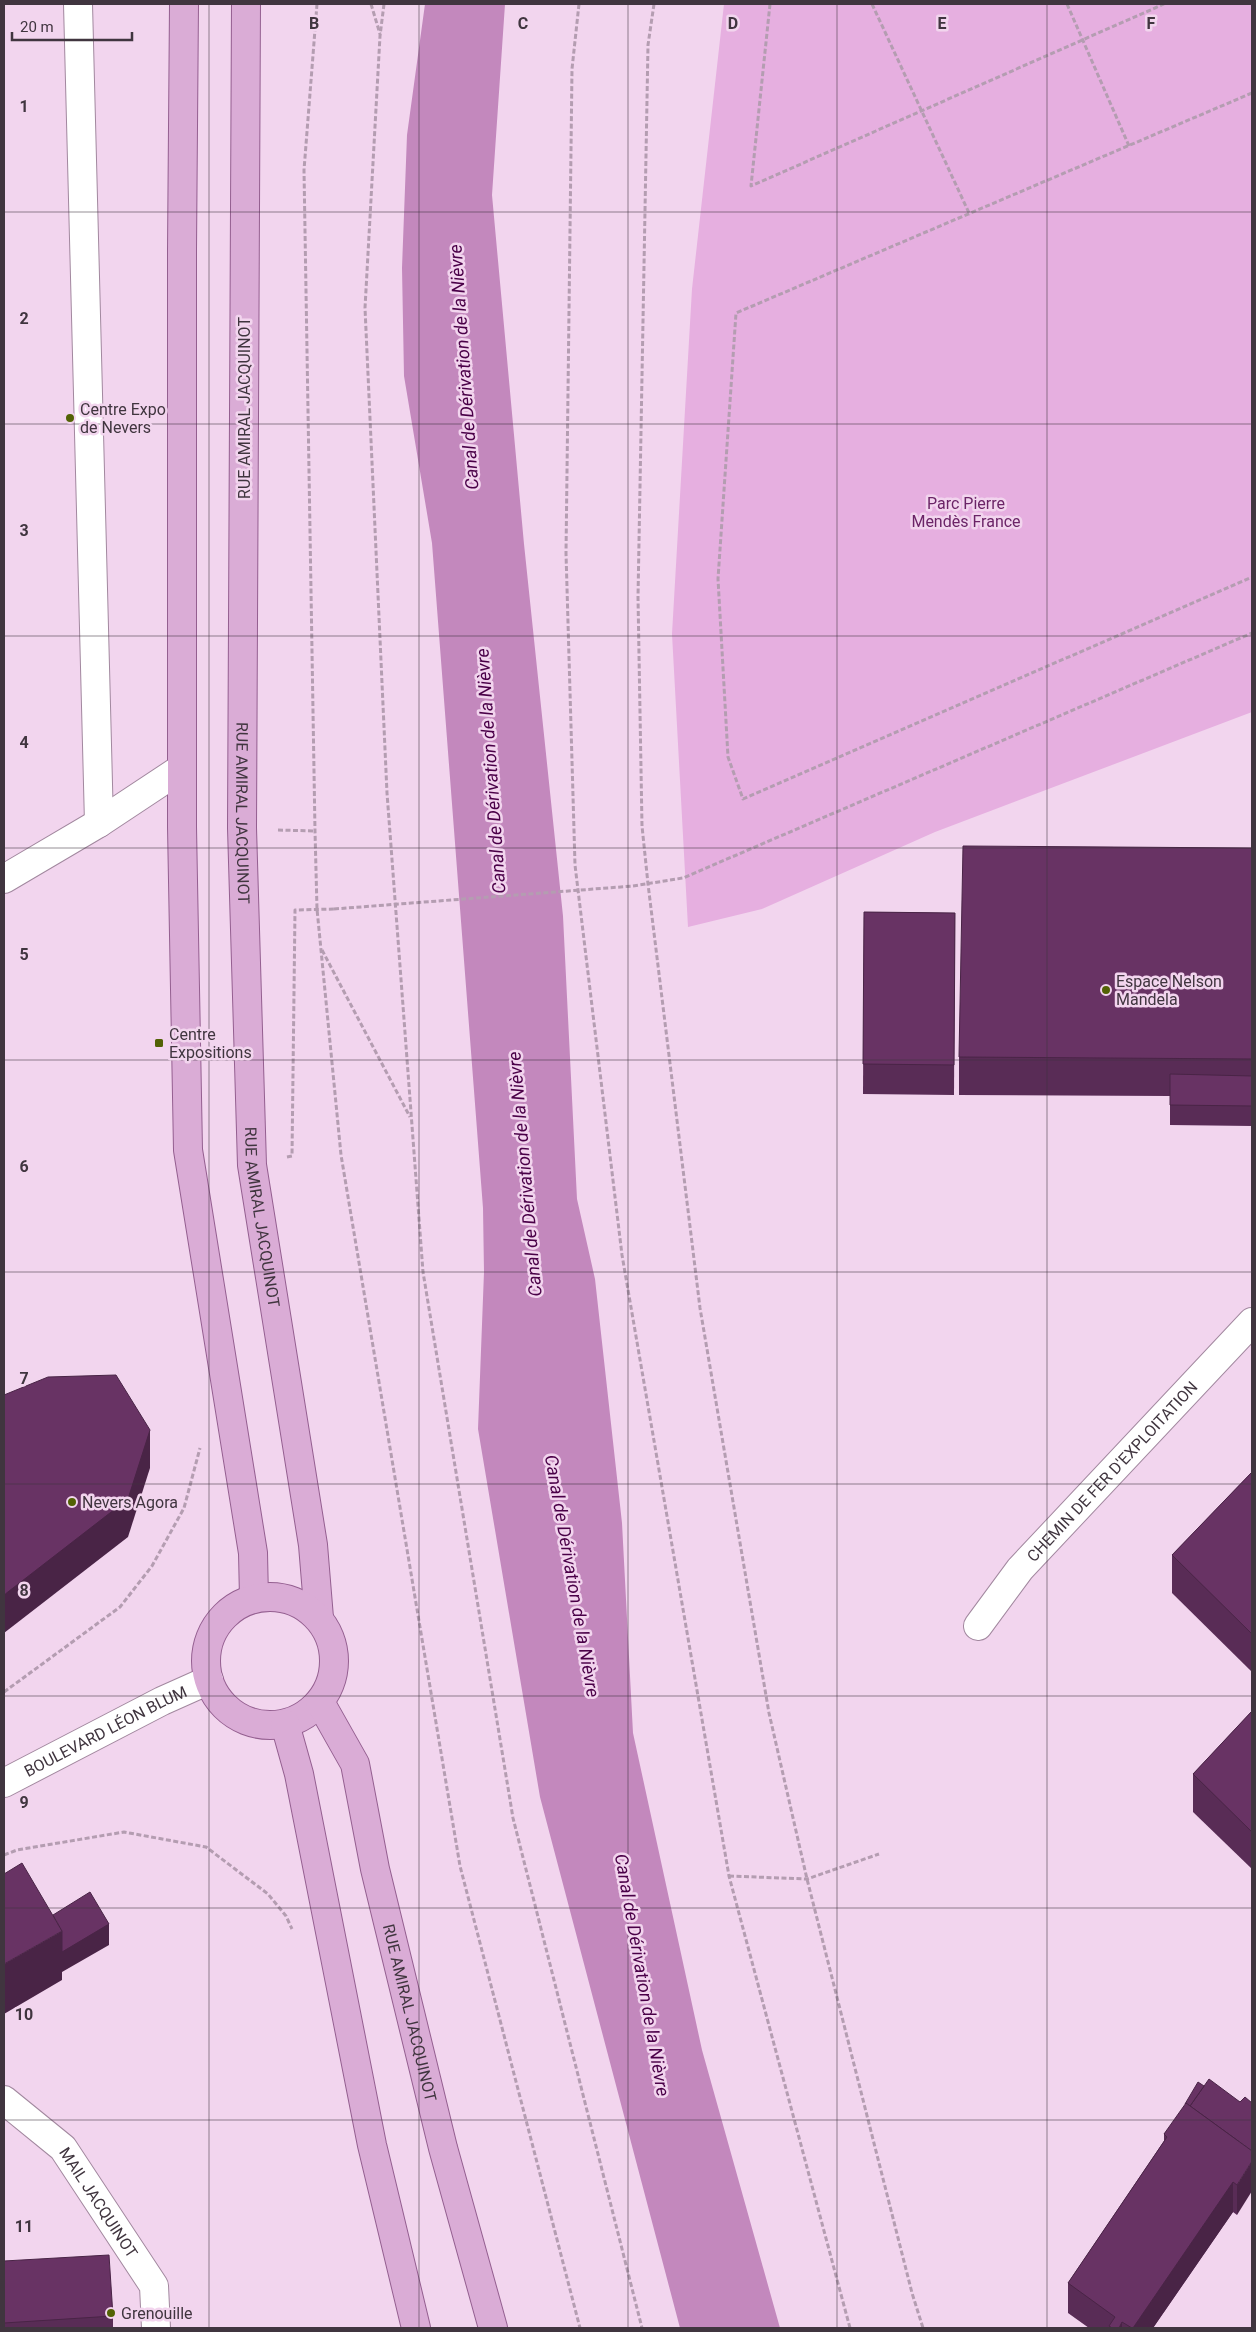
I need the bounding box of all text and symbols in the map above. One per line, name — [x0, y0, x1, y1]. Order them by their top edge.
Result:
scale bar — [12, 10, 132, 42]
text: B — [309, 14, 319, 33]
text: C — [518, 14, 528, 33]
text: D — [728, 14, 738, 33]
text: E — [938, 14, 947, 33]
text: F — [1147, 14, 1156, 33]
text: 20 m — [20, 18, 54, 36]
text: 1 — [19, 97, 29, 116]
water label: Canal de Dérivation de la Nièvre — [444, 244, 483, 490]
text: 2 — [19, 309, 29, 328]
street label: RUE AMIRAL JACQUINOT — [235, 317, 254, 499]
place label: Centre Expo de Nevers — [80, 400, 166, 437]
marker: Centre Expo de Nevers — [64, 412, 76, 424]
park label: Parc Pierre Mendès France — [911, 494, 1021, 531]
text: 3 — [19, 521, 29, 540]
water label: Canal de Dérivation de la Nièvre — [471, 648, 510, 894]
street label: RUE AMIRAL JACQUINOT — [232, 722, 253, 905]
text: 4 — [19, 733, 29, 752]
text: 5 — [19, 945, 29, 964]
place label: Espace Nelson Mandela — [1116, 972, 1222, 1009]
marker: Espace Nelson Mandela — [1100, 984, 1112, 996]
place label: Centre Expositions — [169, 1025, 252, 1062]
marker: Centre Expositions — [153, 1037, 165, 1049]
water label: Canal de Dérivation de la Nièvre — [503, 1051, 546, 1297]
street label: RUE AMIRAL JACQUINOT — [241, 1127, 284, 1309]
text: 6 — [19, 1157, 29, 1176]
text: 7 — [19, 1369, 29, 1388]
street label: CHEMIN DE FER D'EXPLOITATION — [1023, 1377, 1201, 1566]
water label: Canal de Dérivation de la Nièvre — [541, 1453, 604, 1699]
place label: Nevers Agora — [82, 1493, 178, 1512]
marker: Nevers Agora — [66, 1496, 78, 1508]
text: 8 — [19, 1581, 29, 1600]
street label: BOULEVARD LÉON BLUM — [21, 1682, 190, 1781]
text: 9 — [19, 1793, 29, 1812]
water label: Canal de Dérivation de la Nièvre — [611, 1852, 674, 2098]
street label: RUE AMIRAL JACQUINOT — [379, 1922, 440, 2104]
text: 10 — [15, 2005, 33, 2024]
street label: MAIL JACQUINOT — [55, 2144, 142, 2262]
text: 11 — [15, 2217, 33, 2236]
place label: Grenouille — [121, 2304, 193, 2323]
marker: Grenouille — [105, 2307, 117, 2319]

